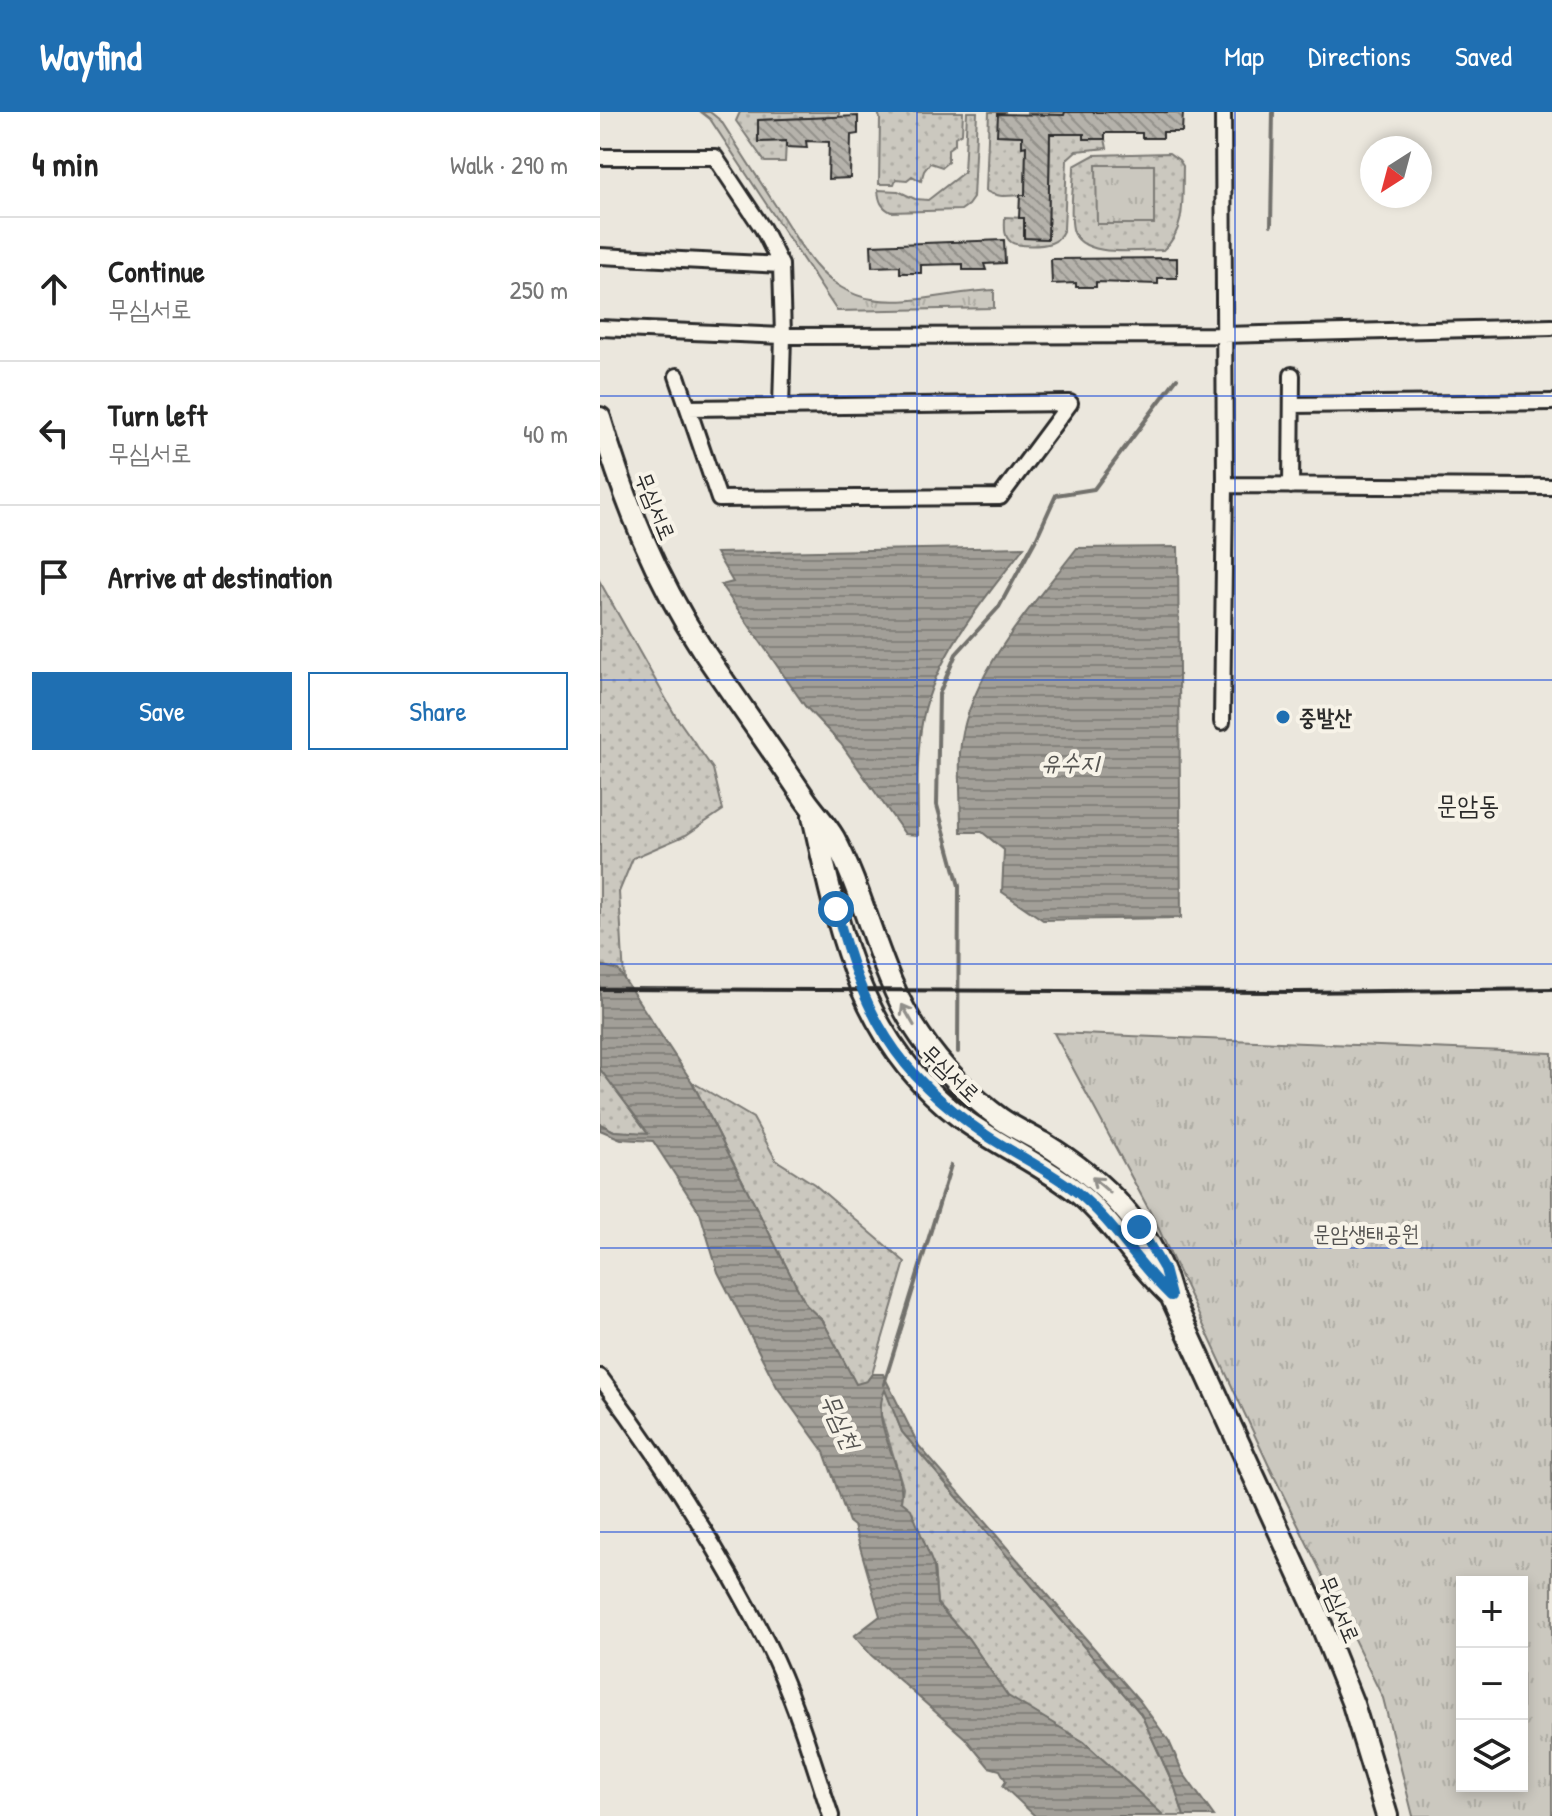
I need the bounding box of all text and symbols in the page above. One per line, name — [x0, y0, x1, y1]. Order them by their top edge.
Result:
text: Wayfind — [40, 30, 142, 82]
text: Map — [1224, 37, 1264, 75]
text: Directions — [1308, 37, 1411, 75]
text: Saved — [1455, 37, 1512, 75]
north arrow — [1360, 136, 1432, 208]
text: 4 min — [32, 141, 99, 187]
text: Walk · 290 m — [450, 147, 568, 182]
text: Continue — [108, 251, 205, 291]
icon: ahead — [32, 267, 76, 311]
text: 250 m — [510, 272, 568, 307]
text: 무심서로 — [108, 291, 192, 326]
text: Turn left — [108, 395, 207, 435]
icon: left — [32, 411, 76, 455]
text: 40 m — [523, 416, 568, 451]
text: 무심서로 — [108, 435, 192, 470]
street label: 무심서로 — [629, 468, 683, 544]
icon: arrive — [32, 555, 76, 599]
text: Arrive at destination — [108, 557, 333, 597]
button: Save — [32, 672, 292, 750]
button: Share — [308, 672, 568, 750]
place label: 중발산 — [1299, 702, 1352, 732]
marker: 중발산 — [1274, 708, 1292, 726]
water label: 유수지 — [1041, 746, 1102, 778]
district label: 문암동 — [1437, 787, 1499, 822]
route start — [818, 891, 854, 927]
one-way arrow — [900, 1004, 915, 1028]
street label: 무심서로 — [915, 1038, 987, 1108]
one-way arrow — [1092, 1176, 1112, 1194]
route end — [1121, 1209, 1157, 1245]
park label: 문암생태공원 — [1313, 1218, 1419, 1248]
water label: 무심천 — [814, 1388, 869, 1456]
street label: 무심서로 — [1312, 1571, 1368, 1647]
map controls — [1456, 1576, 1528, 1792]
button: + — [1456, 1576, 1528, 1648]
button: − — [1456, 1648, 1528, 1720]
button: layers — [1456, 1720, 1528, 1792]

